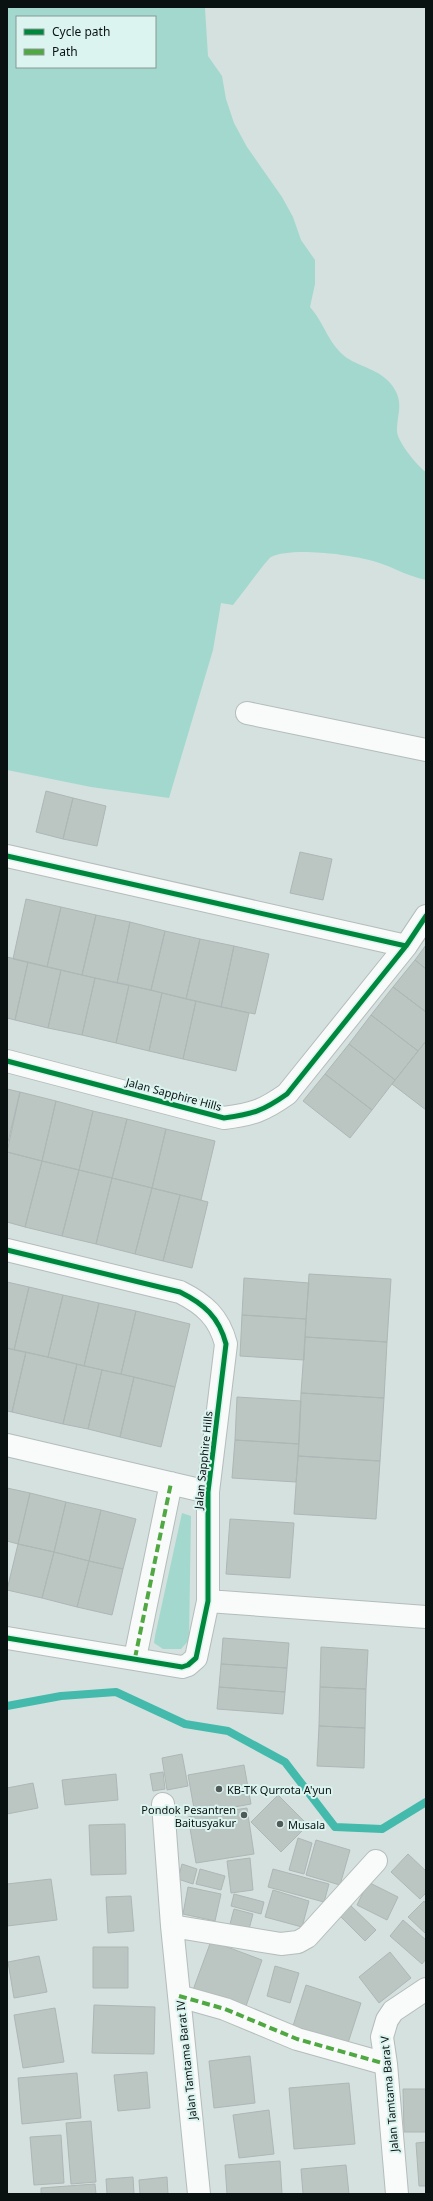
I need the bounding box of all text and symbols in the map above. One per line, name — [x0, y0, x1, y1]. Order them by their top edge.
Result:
legend — [16, 16, 156, 68]
text: Cycle path — [52, 23, 110, 40]
text: Path — [52, 43, 78, 60]
street label: Jalan Sapphire Hills — [123, 1074, 224, 1114]
street label: Jalan Sapphire Hills — [190, 1410, 216, 1511]
place label: KB-TK Qurrota A'yun — [227, 1782, 332, 1797]
marker: KB-TK Qurrota A'yun — [214, 1784, 224, 1794]
place label: Pondok Pesantren Baitusyakur — [141, 1802, 236, 1830]
marker: Pondok Pesantren Baitusyakur — [239, 1810, 249, 1820]
place label: Musala — [288, 1817, 325, 1832]
marker: Musala — [275, 1819, 285, 1829]
street label: Jalan Tamtama Barat IV — [172, 1999, 200, 2121]
street label: Jalan Tamtama Barat V — [376, 2035, 402, 2154]

